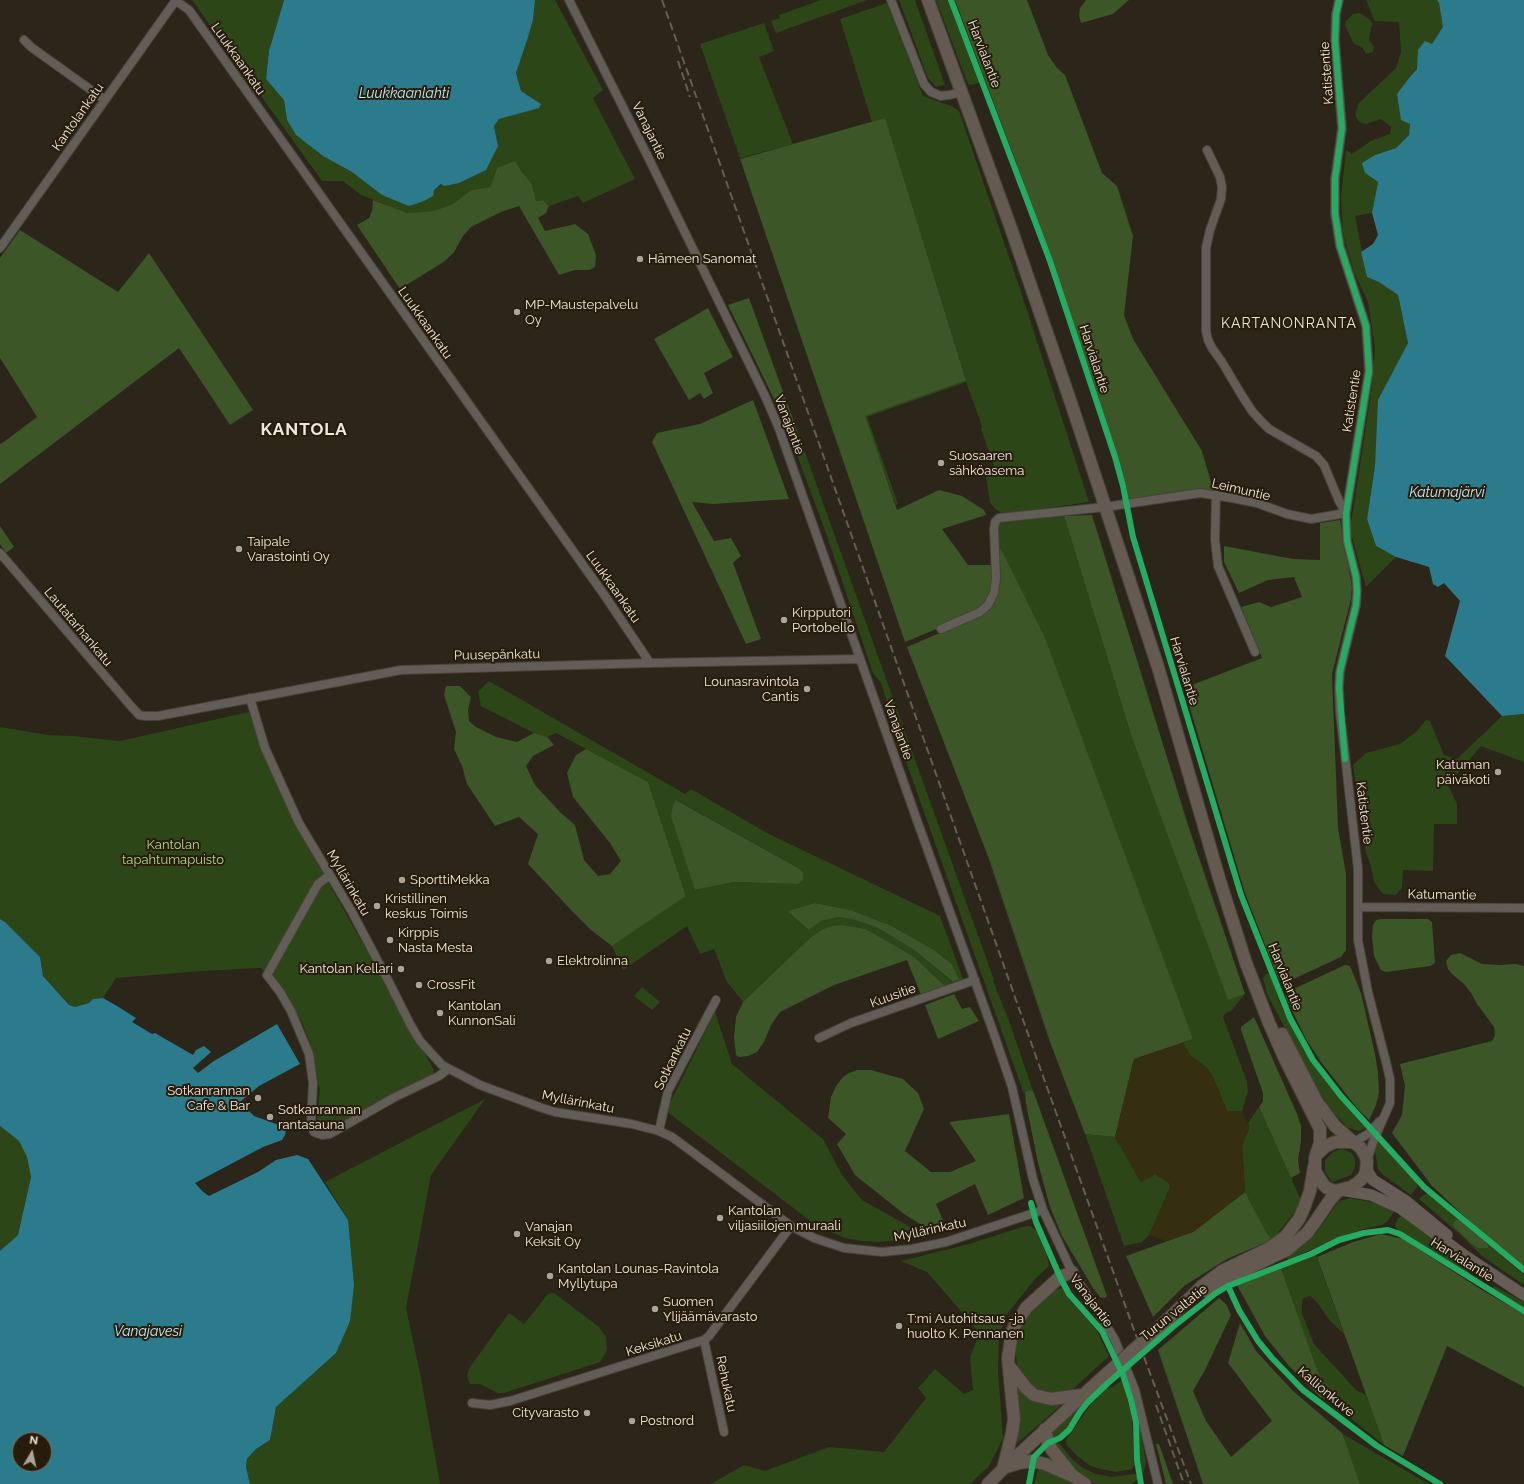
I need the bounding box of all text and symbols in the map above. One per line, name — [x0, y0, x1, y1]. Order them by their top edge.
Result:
street label: Harvialantie — [964, 18, 1004, 90]
street label: Luukkaankatu — [207, 20, 269, 98]
street label: Katistentie — [1317, 41, 1337, 105]
street label: Kantolankatu — [49, 80, 107, 154]
water label: Luukkaanlahti — [359, 86, 449, 102]
street label: Vanajantie — [628, 100, 670, 162]
place label: Hämeen Sanomat — [648, 251, 756, 267]
marker: Hämeen Sanomat — [635, 254, 645, 264]
street label: Luukkaankatu — [394, 284, 456, 362]
place label: MP-Maustepalvelu Oy — [525, 297, 638, 328]
marker: MP-Maustepalvelu Oy — [512, 307, 522, 317]
district label: KARTANONRANTA — [1221, 316, 1357, 332]
street label: Harvialantie — [1076, 323, 1112, 395]
street label: Katistentie — [1339, 369, 1365, 433]
street label: Vanajantie — [771, 393, 807, 457]
district label: KANTOLA — [260, 420, 348, 440]
place label: Suosaaren sähköasema — [949, 448, 1024, 479]
marker: Suosaaren sähköasema — [936, 458, 946, 468]
street label: Leimuntie — [1210, 476, 1272, 504]
water label: Katumajärvi — [1409, 485, 1485, 501]
place label: Taipale Varastointi Oy — [247, 534, 330, 565]
marker: Taipale Varastointi Oy — [234, 544, 244, 554]
street label: Luukkaankatu — [582, 548, 644, 626]
street label: Lautatarhankatu — [41, 584, 115, 670]
place label: Kirpputori Portobello — [792, 605, 855, 636]
marker: Kirpputori Portobello — [779, 615, 789, 625]
street label: Harvialantie — [1166, 635, 1202, 707]
street label: Puusepänkatu — [454, 646, 540, 664]
place label: Lounasravintola Cantis — [704, 674, 799, 705]
marker: Lounasravintola Cantis — [802, 684, 812, 694]
street label: Vanajantie — [880, 698, 916, 762]
place label: Katuman päiväkoti — [1436, 757, 1490, 788]
marker: Katuman päiväkoti — [1493, 767, 1503, 777]
street label: Katistentie — [1352, 781, 1376, 845]
park label: Kantolan tapahtumapuisto — [122, 837, 224, 868]
street label: Myllärinkatu — [323, 847, 373, 919]
place label: SporttiMekka — [410, 872, 490, 888]
marker: SporttiMekka — [397, 875, 407, 885]
street label: Katumantie — [1407, 887, 1477, 903]
place label: Kristillinen keskus Toimis — [385, 891, 468, 922]
marker: Kristillinen keskus Toimis — [372, 901, 382, 911]
place label: Kirppis Nasta Mesta — [398, 925, 473, 956]
marker: Kirppis Nasta Mesta — [385, 935, 395, 945]
street label: Harvialantie — [1264, 941, 1306, 1013]
place label: Elektrolinna — [557, 953, 628, 969]
marker: Elektrolinna — [544, 956, 554, 966]
place label: Kantolan Kellari — [299, 961, 393, 977]
marker: Kantolan Kellari — [396, 964, 406, 974]
place label: CrossFit — [427, 977, 475, 993]
marker: CrossFit — [414, 980, 424, 990]
street label: Kuusitie — [868, 981, 918, 1011]
place label: Kantolan KunnonSali — [448, 998, 516, 1029]
marker: Kantolan KunnonSali — [435, 1008, 445, 1018]
street label: Sotkankatu — [651, 1025, 695, 1093]
place label: Sotkanrannan Cafe & Bar — [167, 1083, 250, 1114]
street label: Myllärinkatu — [540, 1087, 616, 1117]
marker: Sotkanrannan Cafe & Bar — [253, 1093, 263, 1103]
place label: Sotkanrannan rantasauna — [278, 1102, 361, 1133]
marker: Sotkanrannan rantasauna — [265, 1112, 275, 1122]
place label: Kantolan viljasiilojen muraali — [728, 1203, 841, 1234]
marker: Kantolan viljasiilojen muraali — [715, 1213, 725, 1223]
street label: Myllärinkatu — [892, 1215, 968, 1245]
place label: Vanajan Keksit Oy — [525, 1219, 581, 1250]
marker: Vanajan Keksit Oy — [512, 1229, 522, 1239]
street label: Harvialantie — [1428, 1235, 1496, 1285]
place label: Kantolan Lounas-Ravintola Myllytupa — [558, 1261, 719, 1292]
marker: Kantolan Lounas-Ravintola Myllytupa — [545, 1271, 555, 1281]
street label: Vanajantie — [1066, 1271, 1116, 1331]
street label: Turun valtatie — [1137, 1281, 1211, 1345]
place label: Suomen Ylijäämävarasto — [663, 1294, 757, 1325]
marker: Suomen Ylijäämävarasto — [650, 1304, 660, 1314]
place label: T:mi Autohitsaus -ja huolto K. Pennanen — [907, 1311, 1024, 1342]
marker: T:mi Autohitsaus -ja huolto K. Pennanen — [894, 1321, 904, 1331]
water label: Vanajavesi — [114, 1324, 182, 1340]
street label: Keksikatu — [624, 1328, 684, 1360]
street label: Rehukatu — [712, 1354, 740, 1414]
street label: Kallionkuve — [1294, 1364, 1358, 1420]
place label: Cityvarasto — [512, 1405, 579, 1421]
marker: Cityvarasto — [582, 1408, 592, 1418]
place label: Postnord — [640, 1413, 694, 1429]
marker: Postnord — [627, 1416, 637, 1426]
north arrow — [12, 1432, 52, 1472]
text: N — [29, 1434, 39, 1448]

